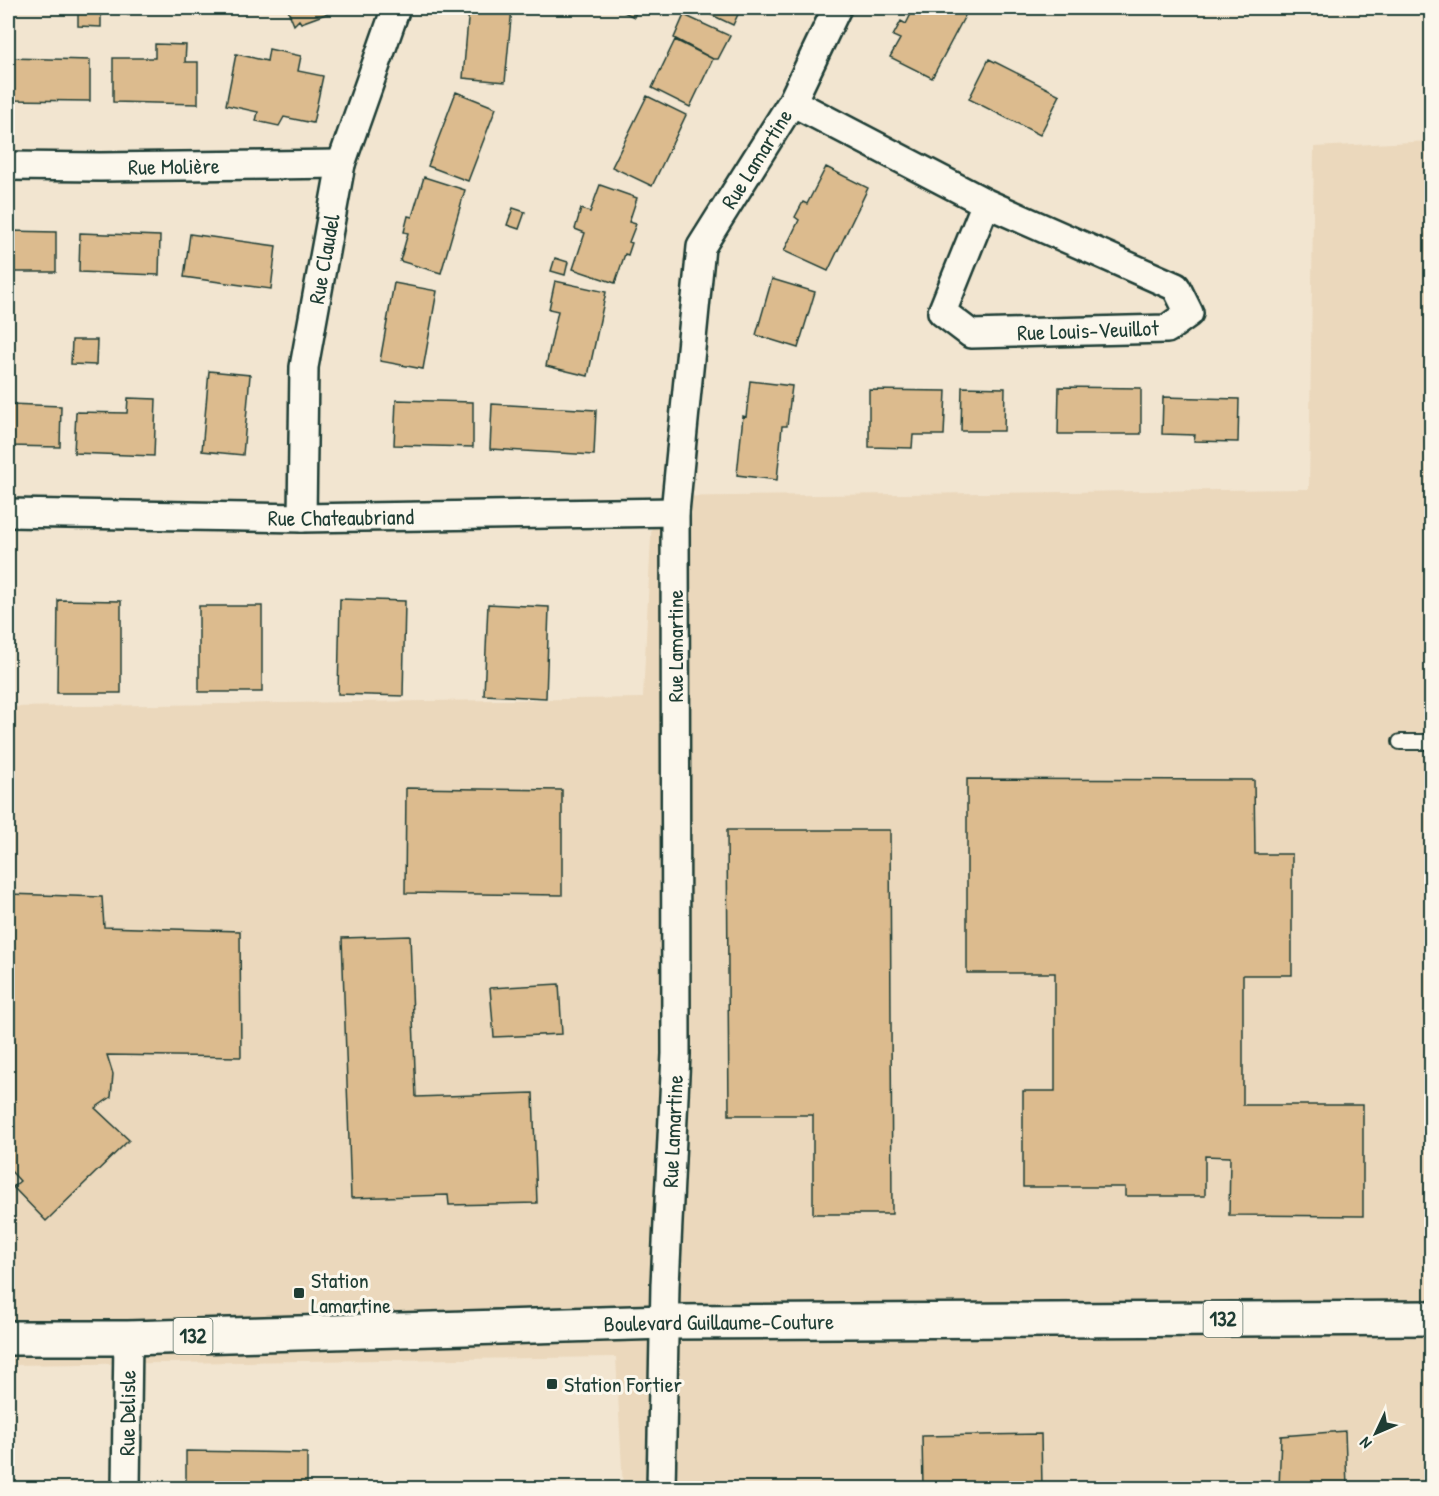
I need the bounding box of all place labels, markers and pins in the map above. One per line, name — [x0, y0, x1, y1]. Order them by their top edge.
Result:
place label: Station Lamartine — [311, 1265, 391, 1320]
marker: Station Lamartine — [292, 1286, 306, 1300]
place label: Station Fortier — [564, 1369, 682, 1399]
marker: Station Fortier — [545, 1377, 559, 1391]

